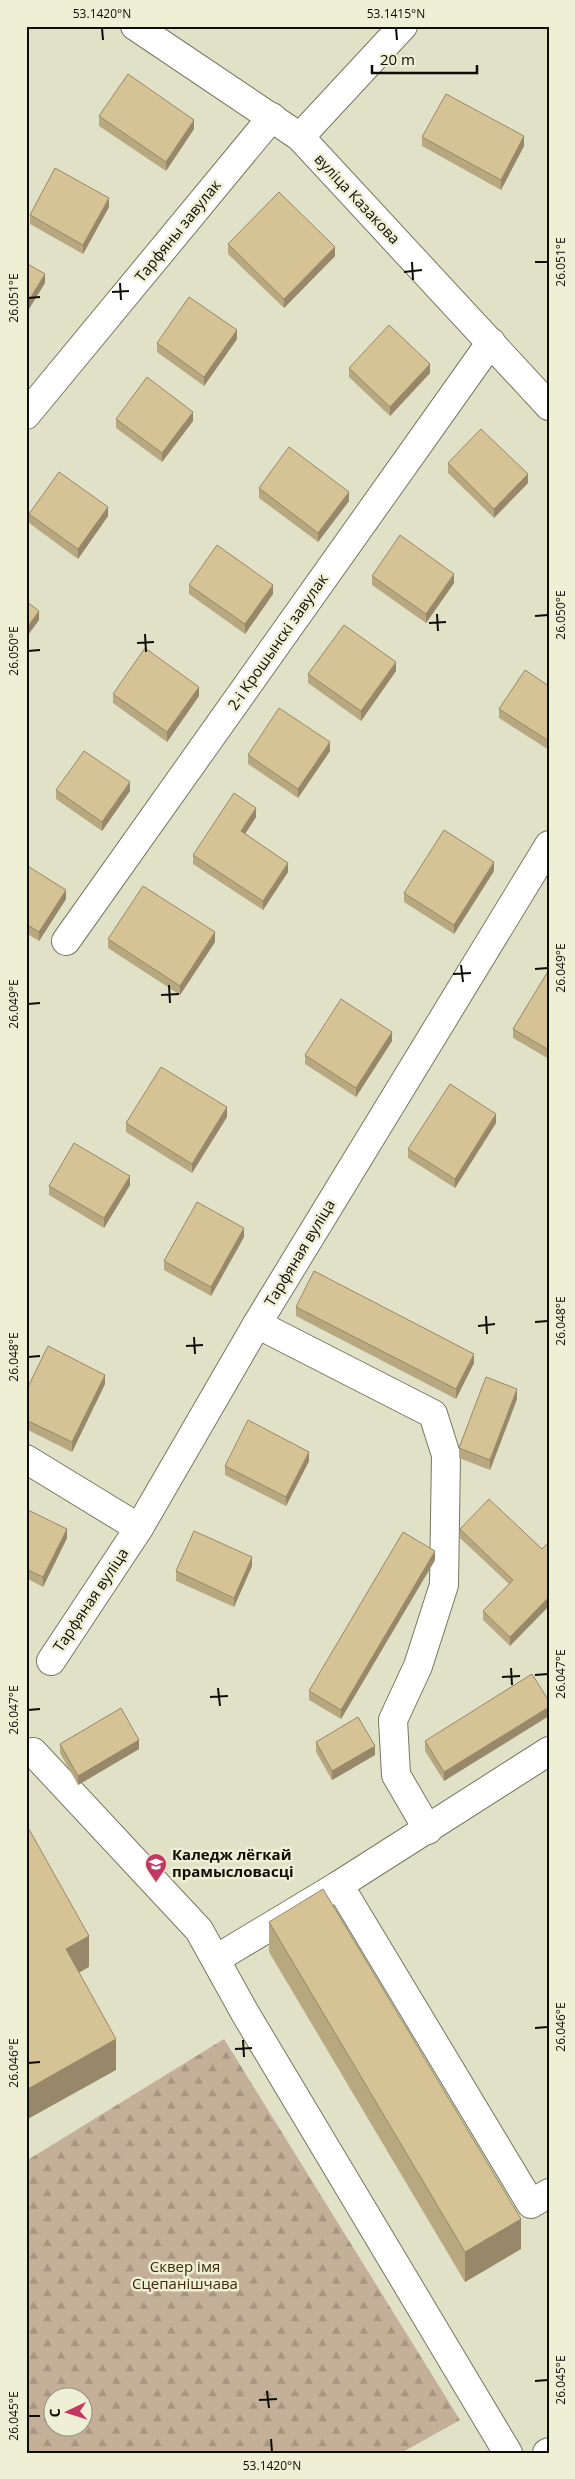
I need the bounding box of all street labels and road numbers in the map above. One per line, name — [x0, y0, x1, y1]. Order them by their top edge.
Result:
street label: вуліца Казакова — [311, 149, 405, 248]
street label: Тарфяны завулак — [130, 175, 225, 286]
street label: 2-і Крошынскі завулак — [223, 569, 332, 713]
street label: Тарфяная вуліца — [259, 1195, 339, 1310]
street label: Тарфяная вуліца — [48, 1544, 132, 1655]

